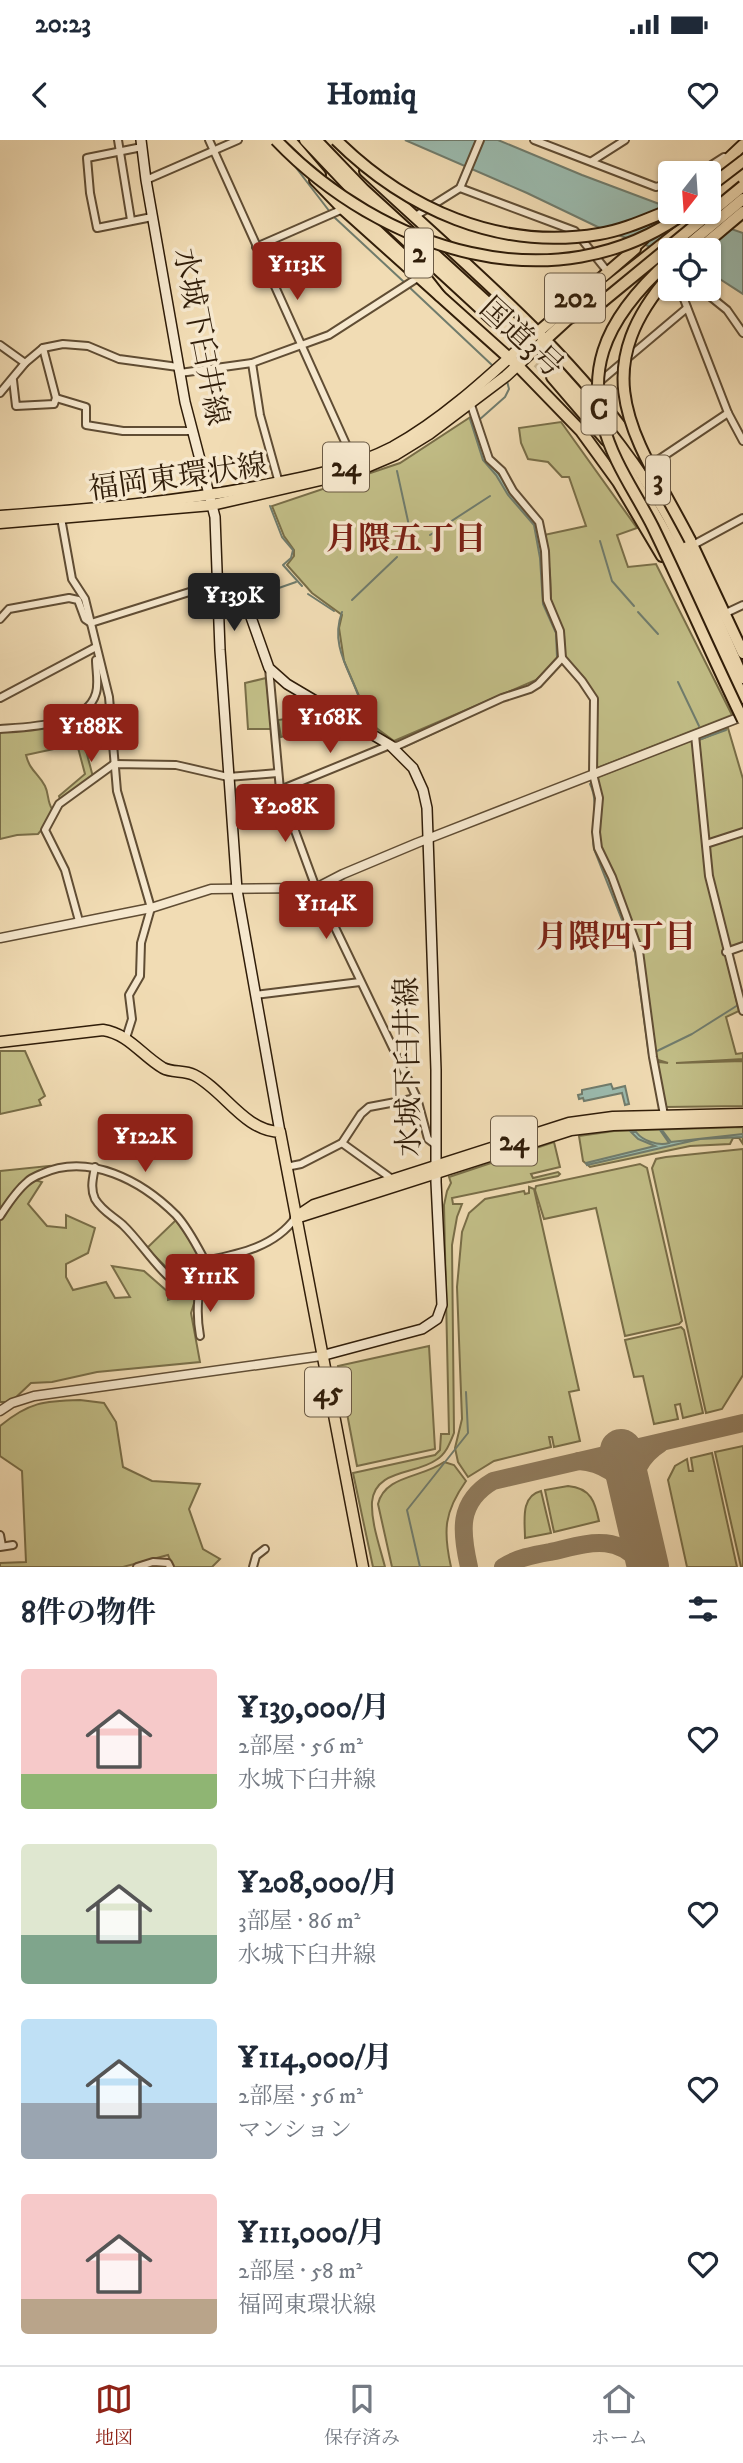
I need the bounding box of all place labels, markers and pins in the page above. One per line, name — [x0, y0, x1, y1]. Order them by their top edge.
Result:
pin: ¥113K — [248, 242, 346, 302]
pin: ¥139K — [185, 574, 283, 633]
pin: ¥168K — [281, 696, 379, 755]
pin: ¥188K — [42, 704, 140, 764]
pin: ¥208K — [236, 784, 334, 844]
pin: ¥114K — [277, 882, 375, 941]
pin: ¥122K — [96, 1114, 194, 1174]
pin: ¥111K — [161, 1254, 259, 1314]

